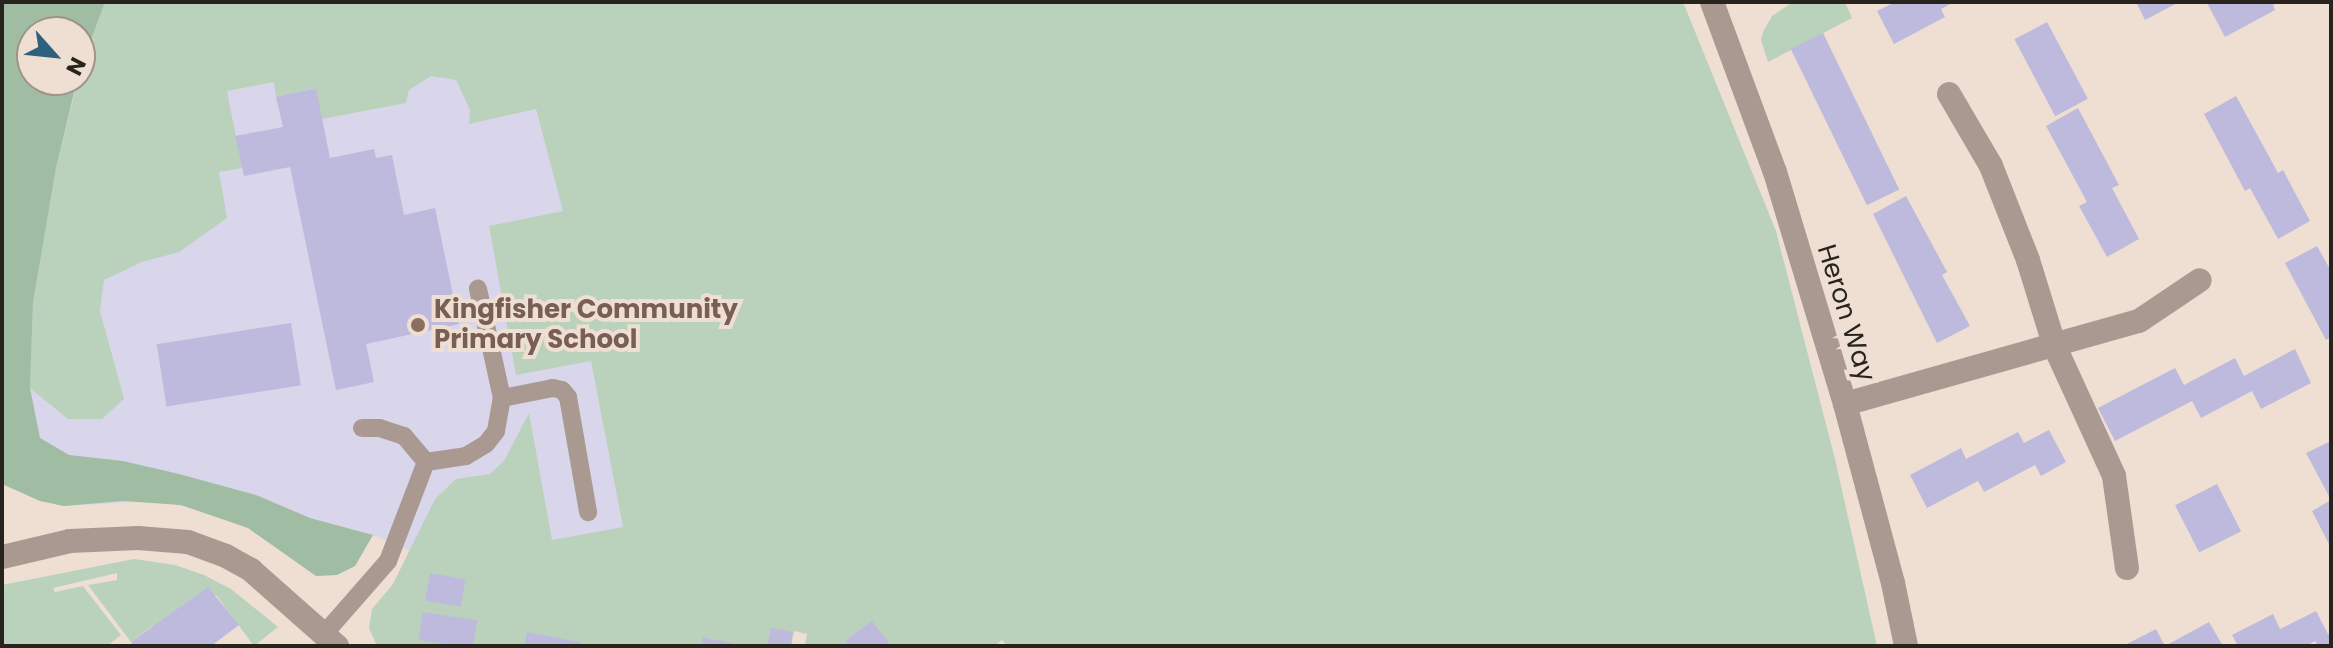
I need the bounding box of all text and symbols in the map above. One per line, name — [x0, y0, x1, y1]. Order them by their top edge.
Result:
north arrow — [16, 16, 96, 96]
text: N — [58, 52, 94, 81]
street label: Heron Way — [1810, 241, 1882, 385]
place label: Kingfisher Community Primary School — [434, 294, 738, 356]
marker: Kingfisher Community Primary School — [409, 316, 427, 334]

